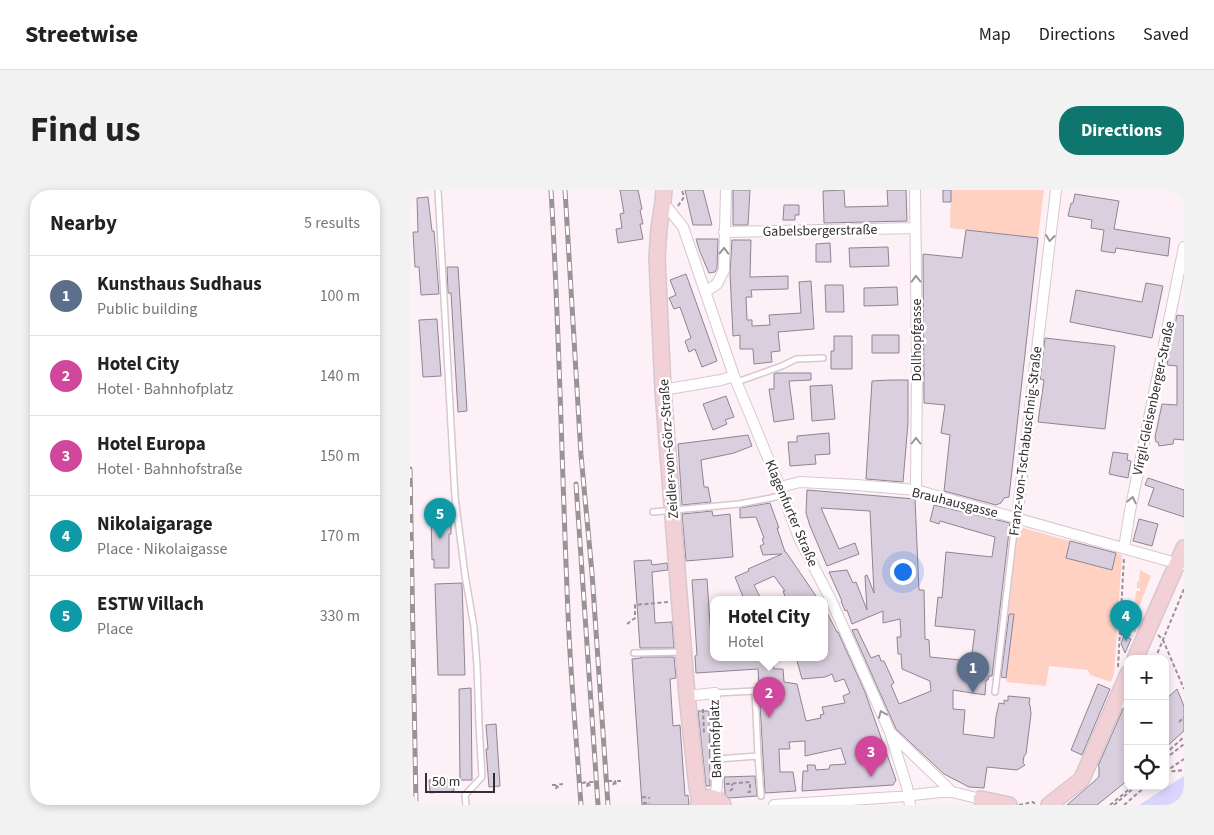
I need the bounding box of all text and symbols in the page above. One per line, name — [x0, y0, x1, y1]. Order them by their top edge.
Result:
text: Streetwise — [25, 17, 138, 52]
text: Map — [979, 22, 1011, 47]
text: Directions — [1039, 22, 1115, 47]
text: Saved — [1143, 22, 1189, 47]
text: Find us — [30, 105, 140, 155]
button: Directions — [1059, 106, 1184, 155]
text: Nearby — [50, 208, 117, 238]
text: 5 results — [304, 212, 360, 234]
street label: Gabelsbergerstraße — [762, 220, 878, 242]
one-way arrow — [1045, 235, 1056, 243]
one-way arrow — [719, 246, 729, 254]
text: Kunsthaus Sudhaus — [97, 271, 262, 298]
one-way arrow — [911, 275, 921, 282]
text: 1 — [62, 285, 70, 307]
text: 100 m — [320, 285, 360, 307]
text: Public building — [97, 298, 197, 320]
street label: Dollhopfgasse — [907, 299, 927, 381]
street label: Virgil-Gleisenberger-Straße — [1128, 319, 1180, 477]
street label: Franz-von-Tschabuschnig-Straße — [1004, 345, 1048, 537]
text: Hotel City — [97, 351, 179, 378]
text: 2 — [62, 365, 70, 387]
text: 140 m — [320, 365, 360, 387]
text: Hotel · Bahnhofplatz — [97, 378, 233, 400]
street label: Zeidler-von-Görz-Straße — [654, 378, 684, 520]
text: Hotel Europa — [97, 431, 206, 458]
one-way arrow — [911, 437, 921, 445]
text: 3 — [62, 445, 70, 467]
text: 150 m — [320, 445, 360, 467]
street label: Klagenfurter Straße — [760, 457, 823, 570]
text: Hotel · Bahnhofstraße — [97, 458, 242, 480]
street label: Brauhausgasse — [910, 483, 1000, 523]
one-way arrow — [1126, 495, 1137, 504]
pin: 5 — [424, 498, 456, 539]
text: Nikolaigarage — [97, 511, 212, 538]
text: 4 — [62, 525, 70, 547]
text: 170 m — [320, 525, 360, 547]
text: Place · Nikolaigasse — [97, 538, 227, 560]
your location — [890, 559, 916, 585]
text: ESTW Villach — [97, 591, 204, 618]
popup — [710, 596, 828, 661]
pin: 4 — [1110, 600, 1142, 641]
text: Hotel City — [728, 604, 810, 631]
text: 5 — [62, 605, 70, 627]
text: 330 m — [320, 605, 360, 627]
text: Place — [97, 618, 133, 640]
text: Hotel — [728, 631, 764, 653]
pin: 1 — [957, 652, 989, 693]
map controls — [1124, 655, 1169, 790]
button: + — [1124, 655, 1169, 700]
pin: 2 — [753, 677, 785, 718]
street label: Bahnhofplatz — [705, 699, 727, 779]
button: − — [1124, 700, 1169, 745]
one-way arrow — [877, 710, 888, 719]
pin: 3 — [855, 736, 887, 777]
button: locate — [1124, 745, 1169, 790]
scale bar — [425, 770, 495, 793]
text: 50 m — [432, 772, 460, 792]

